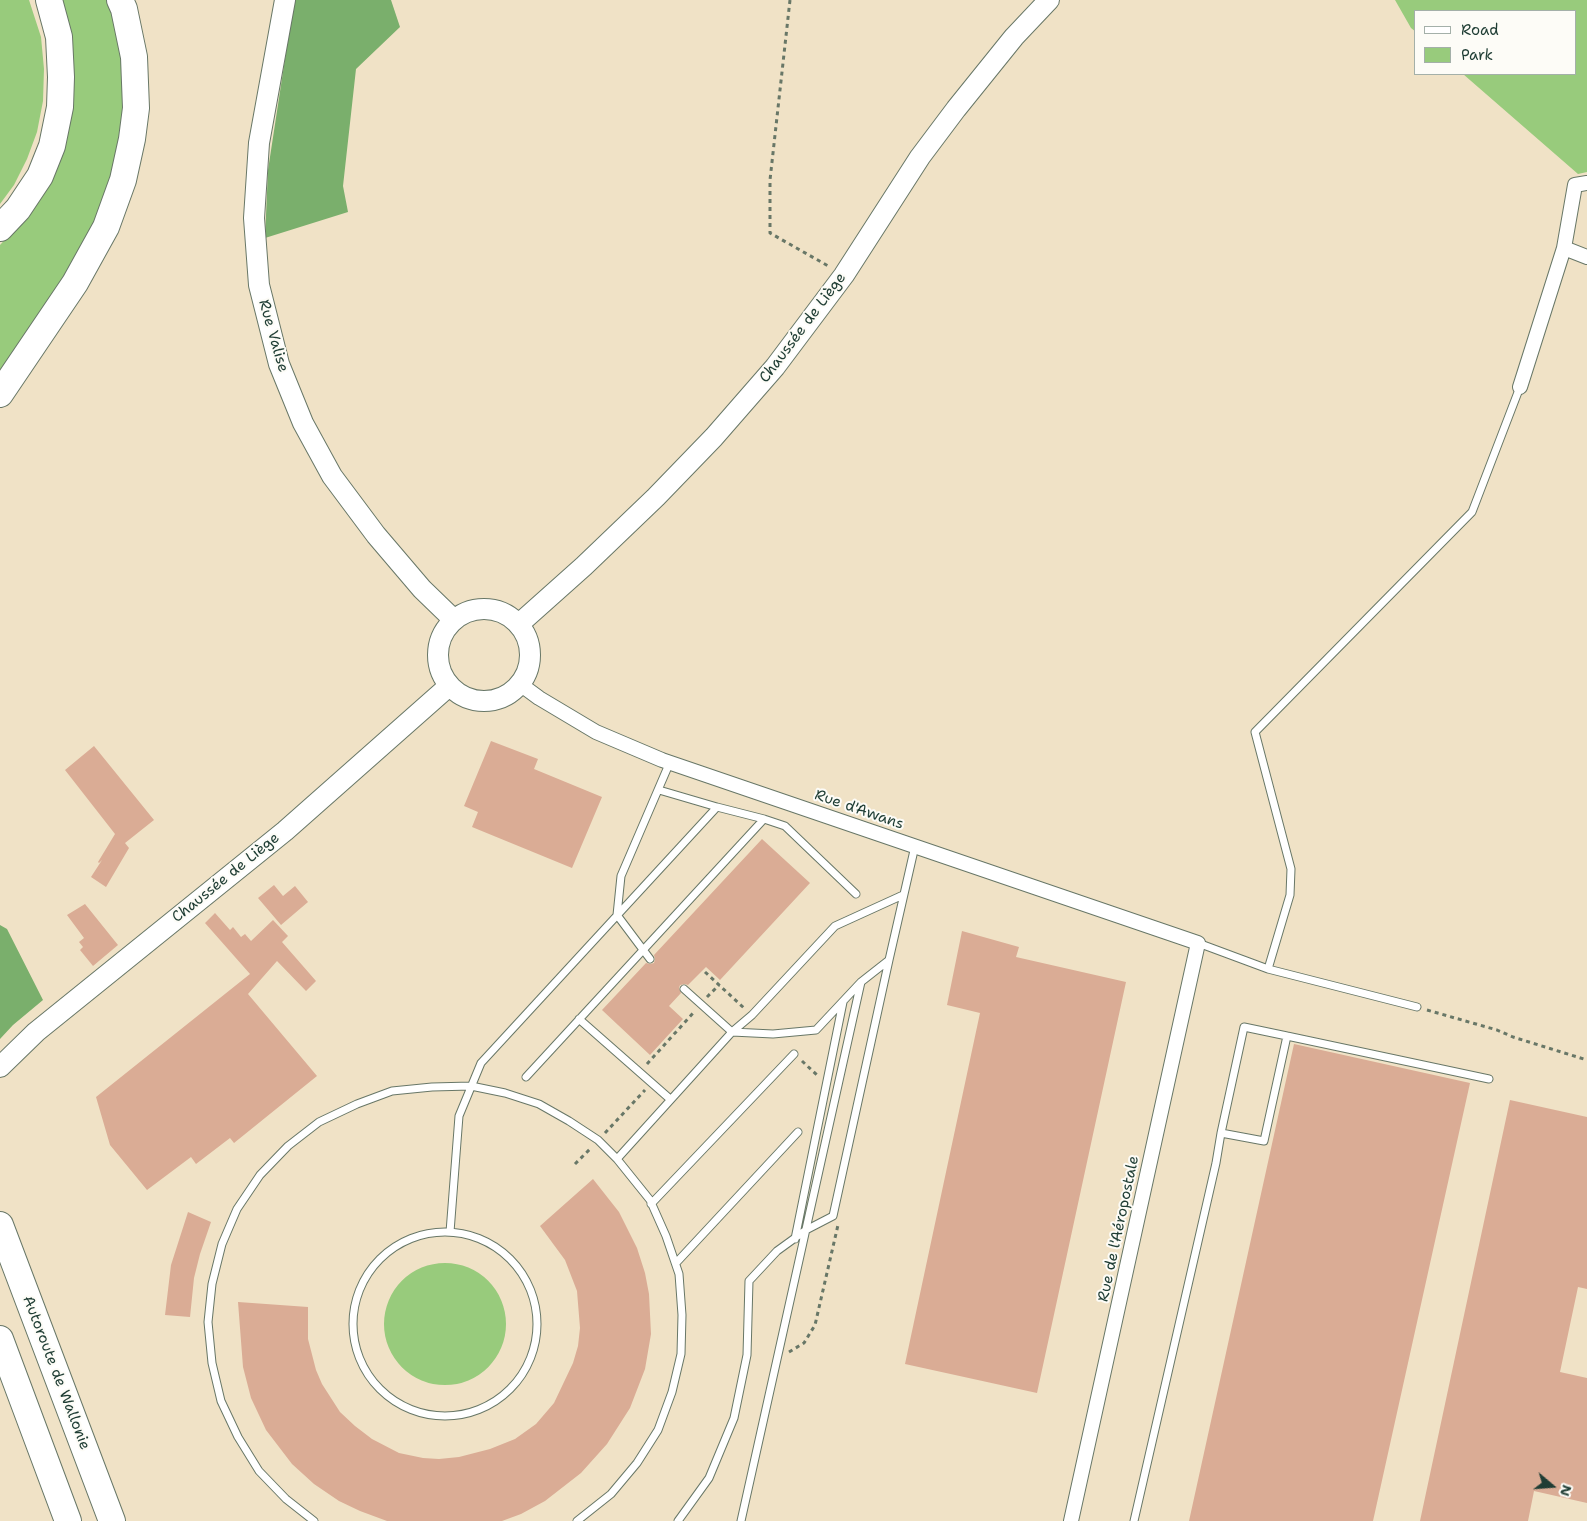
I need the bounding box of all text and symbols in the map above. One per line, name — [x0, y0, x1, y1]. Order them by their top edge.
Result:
legend — [1414, 10, 1577, 75]
text: Road — [1461, 20, 1499, 40]
text: Park — [1461, 45, 1493, 65]
street label: Chaussée de Liège — [756, 270, 850, 386]
street label: Rue Valise — [254, 298, 292, 374]
street label: Rue d'Awans — [812, 786, 906, 834]
street label: Chaussée de Liège — [169, 829, 283, 927]
street label: Rue de l'Aéropostale — [1095, 1154, 1143, 1304]
street label: Autoroute de Wallonie — [18, 1293, 94, 1453]
north arrow — [1527, 1461, 1577, 1511]
text: N — [1556, 1483, 1577, 1499]

